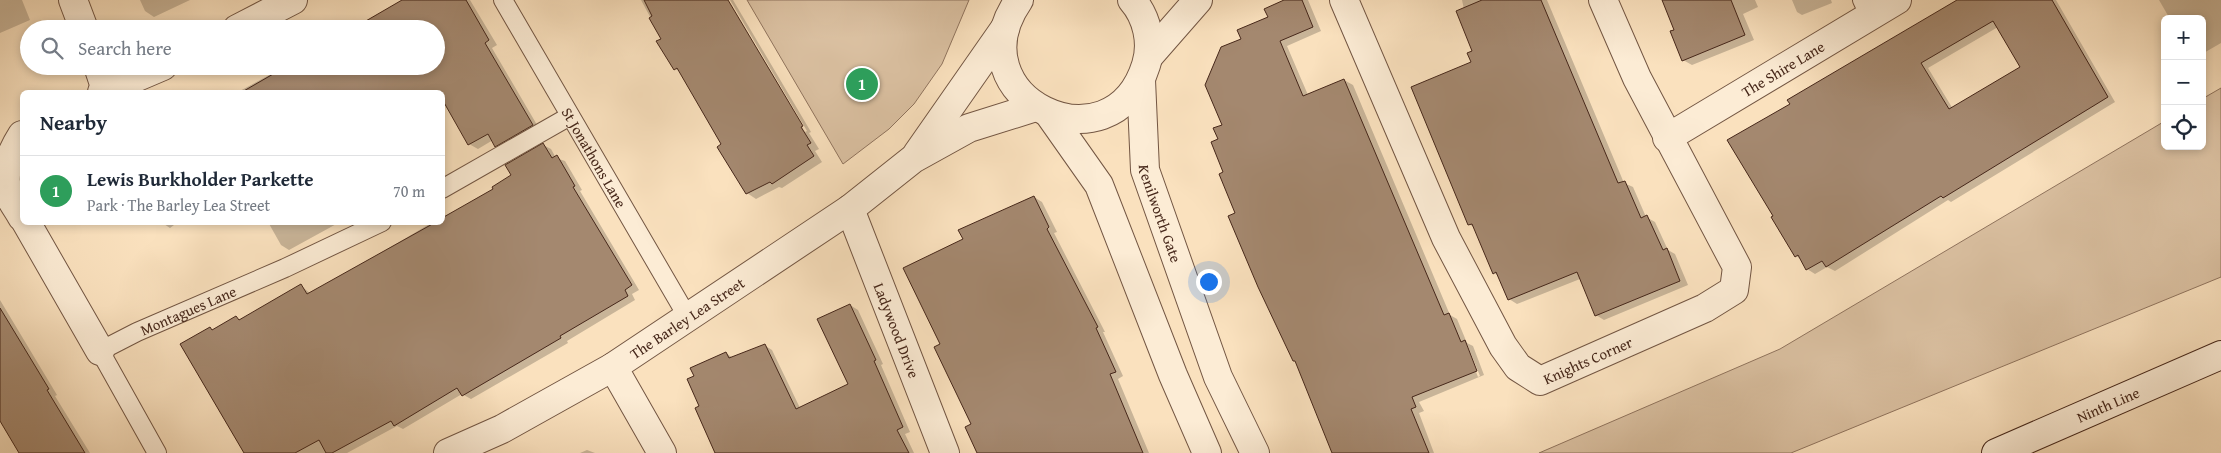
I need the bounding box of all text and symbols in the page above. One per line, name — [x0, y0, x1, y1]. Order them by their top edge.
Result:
map controls — [2161, 15, 2206, 150]
button: + — [2161, 15, 2206, 60]
search box — [20, 20, 445, 75]
icon: search — [38, 34, 66, 62]
text: Search here — [78, 34, 172, 62]
street label: The Shire Lane — [1737, 36, 1828, 102]
button: − — [2161, 60, 2206, 105]
pin: 1 — [846, 65, 878, 103]
street label: St Jonathons Lane — [557, 103, 632, 211]
button: locate — [2161, 105, 2206, 150]
text: Nearby — [40, 107, 107, 138]
street label: Kenilworth Gate — [1134, 164, 1187, 265]
text: Lewis Burkholder Parkette — [87, 165, 314, 193]
text: 1 — [52, 179, 60, 203]
text: 70 m — [393, 179, 425, 203]
text: Park · The Barley Lea Street — [87, 193, 270, 217]
your location — [1196, 269, 1222, 295]
street label: The Barley Lea Street — [625, 272, 749, 364]
street label: Ladywood Drive — [869, 279, 925, 381]
street label: Montagues Lane — [137, 280, 239, 340]
street label: Knights Corner — [1540, 331, 1636, 389]
street label: Ninth Line — [2073, 381, 2143, 427]

